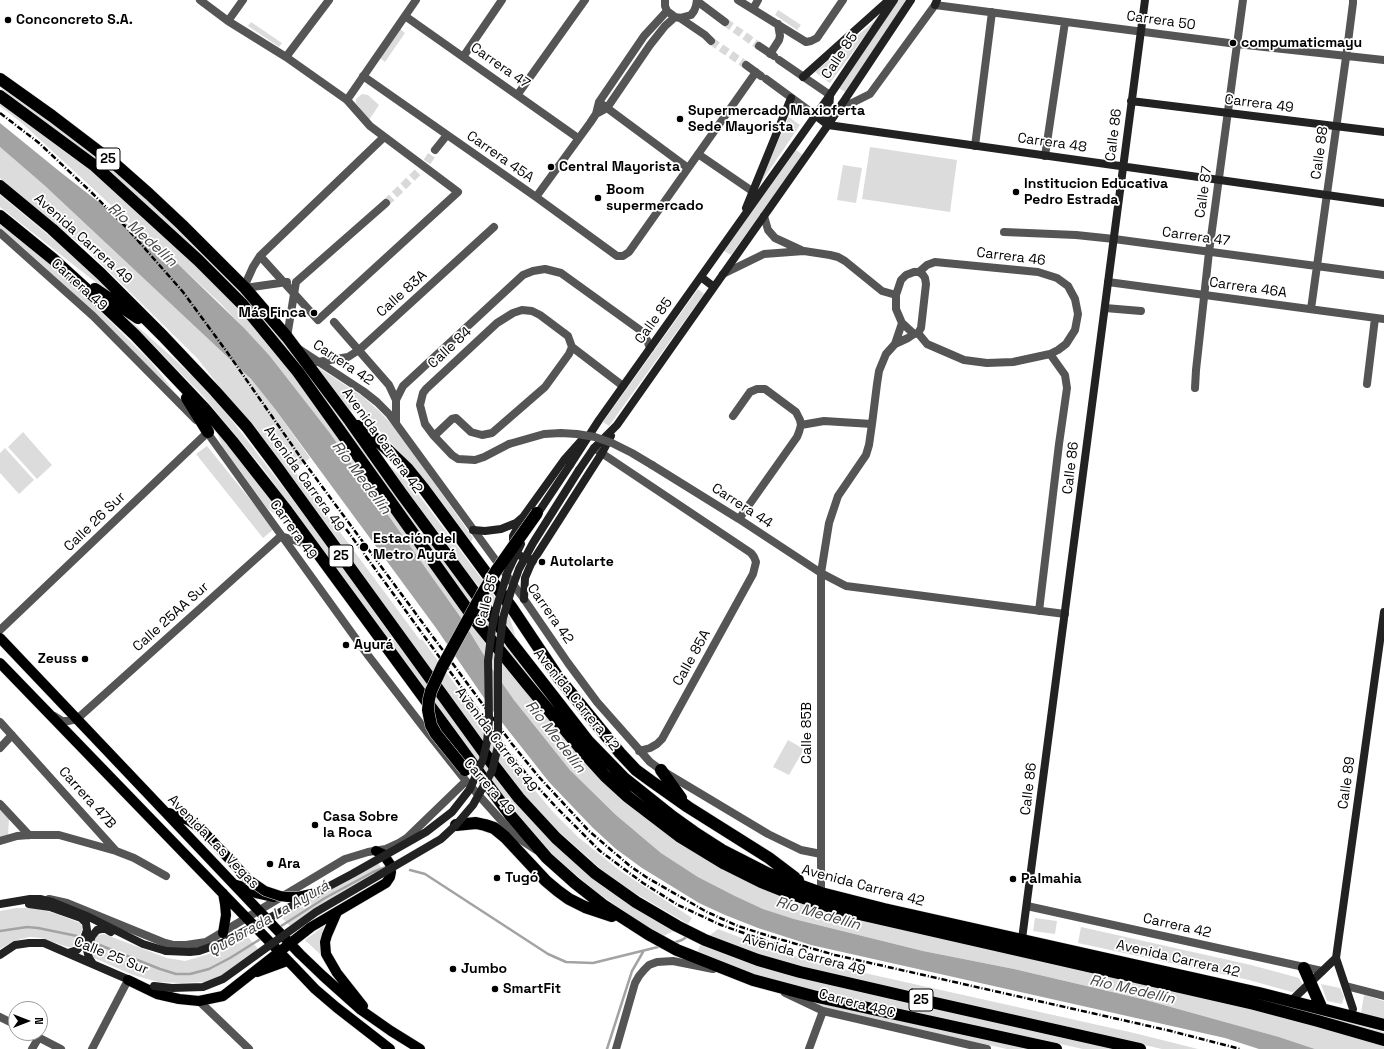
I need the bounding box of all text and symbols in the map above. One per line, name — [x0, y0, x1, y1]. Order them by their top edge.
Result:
street label: Carrera 50 — [1125, 8, 1197, 34]
place label: Conconcreto S.A. — [16, 12, 133, 28]
marker: Conconcreto S.A. — [3, 15, 13, 25]
street label: Calle 85 — [818, 29, 862, 83]
place label: compumaticmayu — [1241, 35, 1362, 51]
marker: compumaticmayu — [1228, 38, 1238, 48]
street label: Carrera 47 — [467, 39, 533, 93]
street label: Carrera 49 — [1223, 91, 1295, 117]
place label: Supermercado Maxioferta Sede Mayorista — [688, 103, 865, 136]
street label: Calle 86 — [1102, 108, 1126, 162]
marker: Supermercado Maxioferta Sede Mayorista — [675, 114, 685, 124]
street label: Calle 88 — [1308, 125, 1332, 181]
street label: Carrera 45A — [463, 128, 537, 186]
street label: Carrera 48 — [1016, 130, 1088, 156]
road number: 25 — [96, 148, 120, 170]
place label: Central Mayorista — [559, 159, 680, 175]
marker: Central Mayorista — [546, 162, 556, 172]
street label: Calle 87 — [1192, 165, 1216, 219]
place label: Institucion Educativa Pedro Estrada — [1024, 176, 1168, 208]
place label: Boom supermercado — [606, 182, 703, 214]
marker: Institucion Educativa Pedro Estrada — [1011, 187, 1021, 197]
street label: Avenida Carrera 49 — [30, 190, 136, 288]
marker: Boom supermercado — [593, 193, 603, 203]
water label: Río Medellín — [104, 199, 180, 271]
street label: Carrera 47 — [1161, 224, 1231, 250]
street label: Carrera 46 — [975, 244, 1047, 270]
street label: Carrera 49 — [48, 255, 110, 315]
street label: Calle 83A — [373, 267, 431, 321]
street label: Carrera 46A — [1208, 274, 1288, 302]
street label: Calle 85 — [632, 295, 676, 347]
place label: Más Finca — [239, 305, 306, 321]
marker: Más Finca — [309, 308, 319, 318]
street label: Calle 84 — [425, 324, 475, 372]
street label: Carrera 42 — [309, 337, 377, 389]
street label: Avenida Carrera 42 — [338, 385, 426, 497]
street label: Avenida Carrera 49 — [260, 423, 348, 535]
water label: Río Medellín — [328, 438, 394, 518]
street label: Calle 86 — [1059, 441, 1083, 495]
street label: Carrera 44 — [708, 480, 776, 532]
street label: Calle 26 Sur — [61, 489, 129, 555]
street label: Carrera 49 — [266, 497, 320, 563]
place label: Estación del Metro Ayurá — [373, 531, 457, 564]
marker: Estación del Metro Ayurá — [358, 541, 370, 553]
road number: 25 — [329, 545, 353, 567]
place label: Autolarte — [550, 554, 614, 570]
marker: Autolarte — [537, 557, 547, 567]
street label: Calle 85 — [472, 573, 502, 629]
street label: Calle 25AA Sur — [130, 579, 212, 655]
street label: Carrera 42 — [523, 581, 577, 647]
street label: Calle 85A — [670, 627, 714, 689]
place label: Ayurá — [354, 637, 394, 653]
marker: Ayurá — [341, 640, 351, 650]
street label: Avenida Carrera 42 — [530, 646, 622, 754]
place label: Zeuss — [38, 651, 77, 667]
marker: Zeuss — [80, 654, 90, 664]
street label: Avenida Carrera 49 — [451, 684, 541, 796]
water label: Río Medellín — [521, 697, 589, 777]
street label: Calle 85B — [799, 702, 815, 764]
street label: Carrera 49 — [460, 755, 518, 819]
street label: Calle 89 — [1335, 756, 1359, 810]
street label: Calle 86 — [1017, 762, 1041, 816]
street label: Carrera 47B — [55, 763, 119, 833]
street label: Avenida Las Vegas — [164, 791, 262, 893]
place label: Casa Sobre la Roca — [323, 809, 398, 842]
marker: Casa Sobre la Roca — [310, 820, 320, 830]
place label: Ara — [278, 856, 300, 872]
marker: Ara — [265, 859, 275, 869]
street label: Avenida Carrera 42 — [800, 862, 926, 910]
place label: Tugó — [505, 870, 538, 886]
place label: Palmahia — [1021, 871, 1082, 887]
marker: Tugó — [492, 873, 502, 883]
marker: Palmahia — [1008, 874, 1018, 884]
water label: Quebrada La Ayurá — [206, 877, 332, 961]
water label: Río Medellín — [774, 893, 862, 935]
street label: Carrera 42 — [1141, 910, 1213, 942]
street label: Avenida Carrera 49 — [741, 931, 867, 979]
street label: Calle 25 Sur — [71, 933, 151, 979]
street label: Avenida Carrera 42 — [1115, 937, 1241, 981]
place label: Jumbo — [461, 961, 507, 977]
marker: Jumbo — [448, 964, 458, 974]
water label: Río Medellín — [1088, 971, 1176, 1009]
place label: SmartFit — [503, 981, 561, 997]
marker: SmartFit — [490, 984, 500, 994]
street label: Carrera 48C — [817, 986, 897, 1022]
road number: 25 — [909, 989, 933, 1011]
north arrow — [8, 1001, 48, 1041]
text: N — [32, 1017, 46, 1025]

